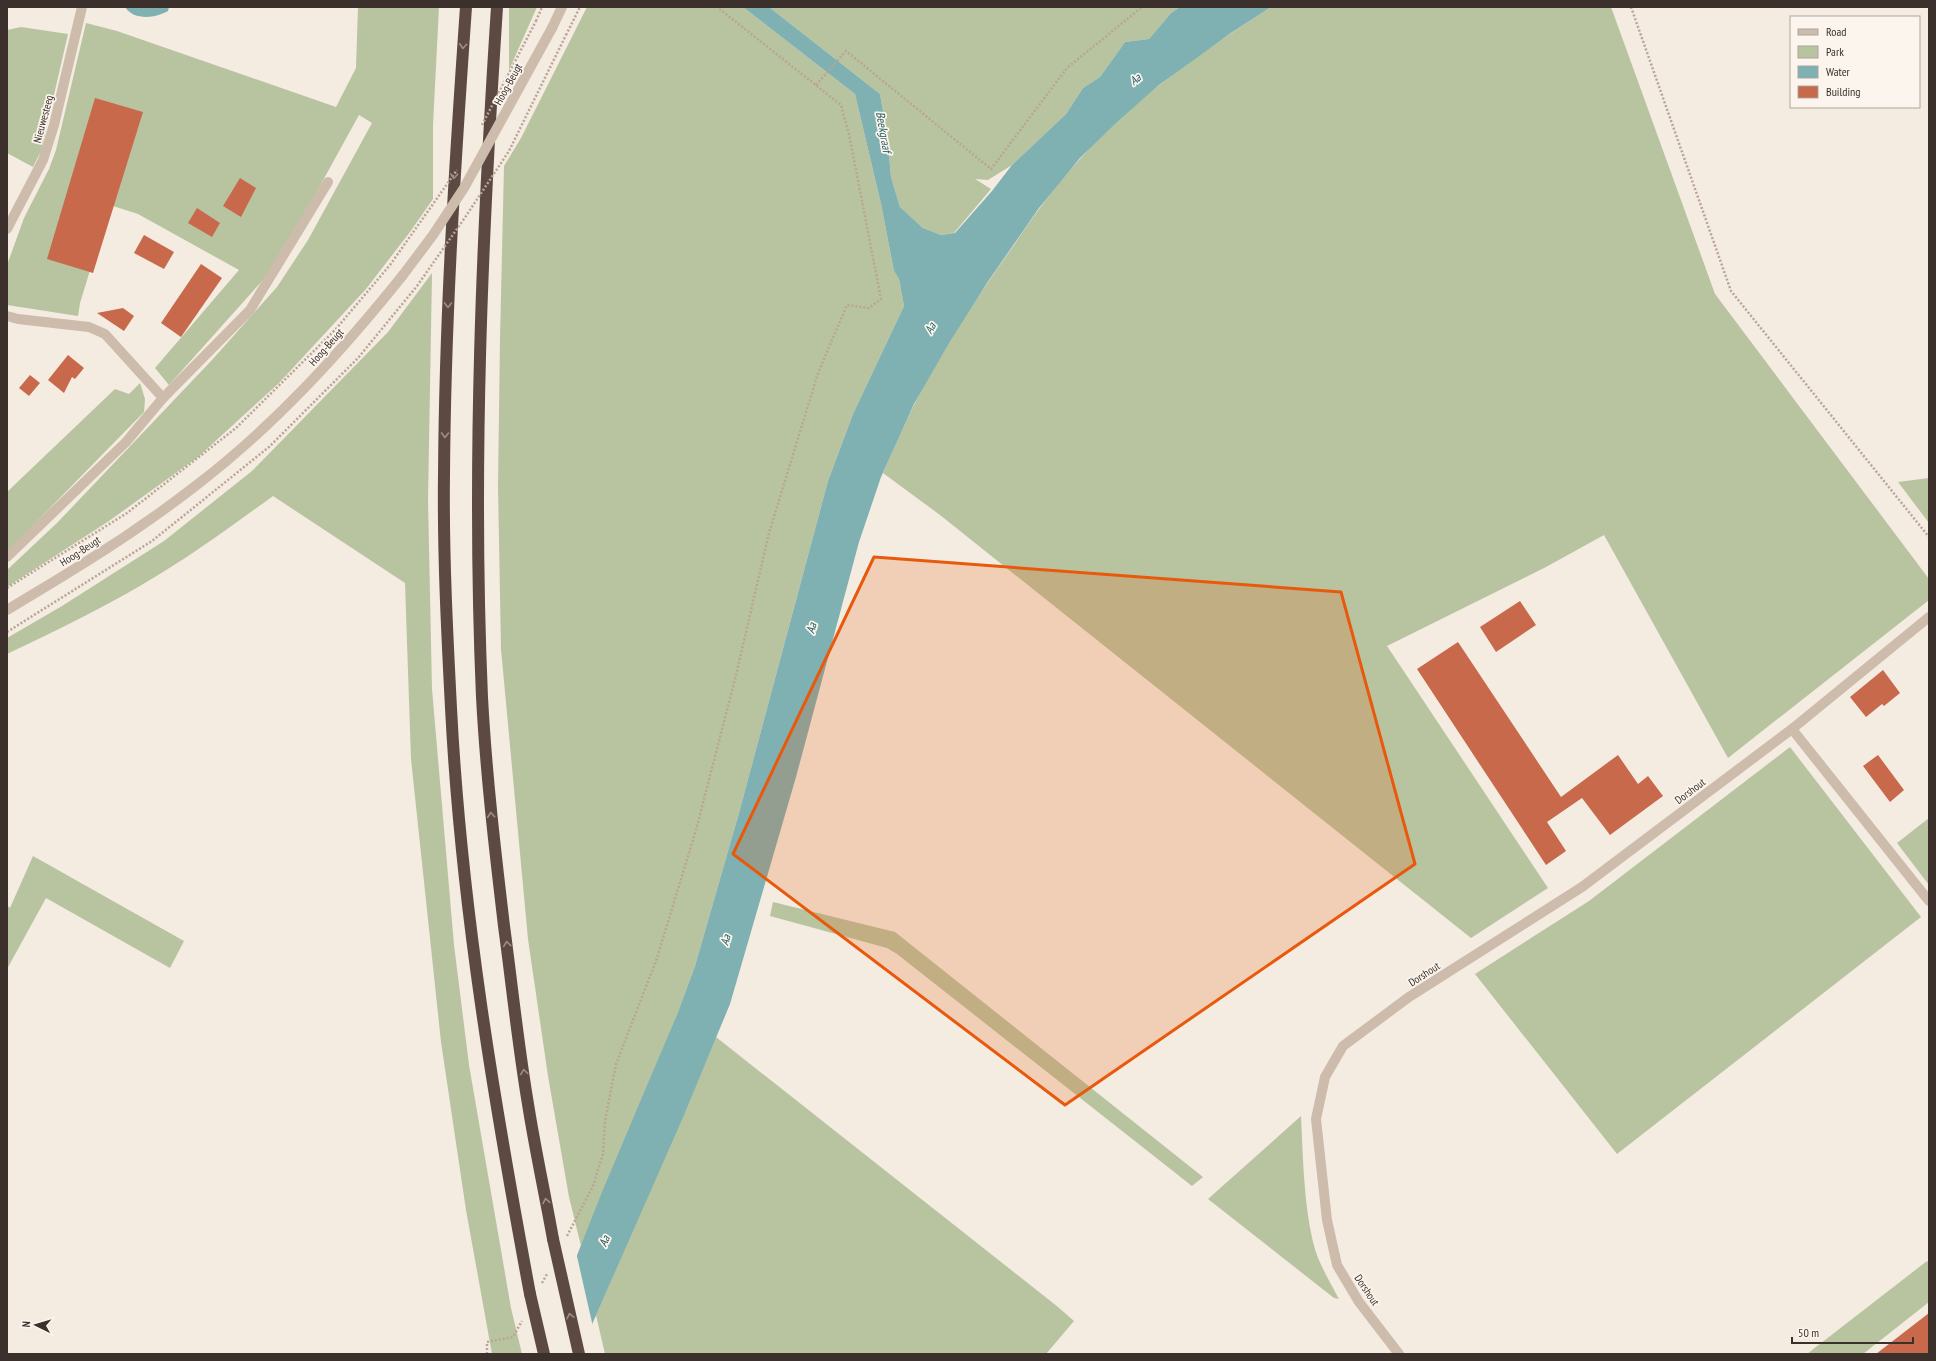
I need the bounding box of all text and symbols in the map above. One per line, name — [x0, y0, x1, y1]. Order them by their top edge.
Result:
legend — [1790, 16, 1920, 108]
text: Road — [1826, 24, 1846, 39]
one-way arrow — [458, 43, 467, 49]
text: Park — [1826, 44, 1844, 59]
street label: Hoog-Beugt — [491, 61, 525, 107]
text: Water — [1826, 64, 1851, 79]
water label: Aa — [1126, 69, 1145, 88]
text: Building — [1826, 84, 1861, 99]
street label: Nieuwesteeg — [30, 93, 56, 144]
water label: Beekgraaf — [873, 110, 895, 156]
one-way arrow — [450, 173, 458, 179]
one-way arrow — [444, 302, 452, 308]
water label: Aa — [921, 319, 940, 336]
street label: Hoog-Beugt — [306, 325, 346, 369]
one-way arrow — [441, 432, 449, 438]
street label: Hoog-Beugt — [57, 533, 103, 569]
water label: Aa — [802, 620, 820, 635]
street label: Dorshout — [1672, 775, 1708, 807]
one-way arrow — [487, 811, 496, 818]
water label: Aa — [716, 932, 734, 947]
one-way arrow — [503, 941, 512, 947]
street label: Dorshout — [1406, 959, 1442, 989]
one-way arrow — [520, 1069, 529, 1076]
one-way arrow — [542, 1197, 550, 1204]
water label: Aa — [595, 1232, 613, 1249]
street label: Dorshout — [1352, 1272, 1382, 1308]
north arrow — [16, 1305, 56, 1345]
one-way arrow — [567, 1313, 575, 1319]
scale bar — [1792, 1319, 1913, 1345]
text: N — [19, 1321, 33, 1328]
text: 50 m — [1798, 1325, 1819, 1340]

